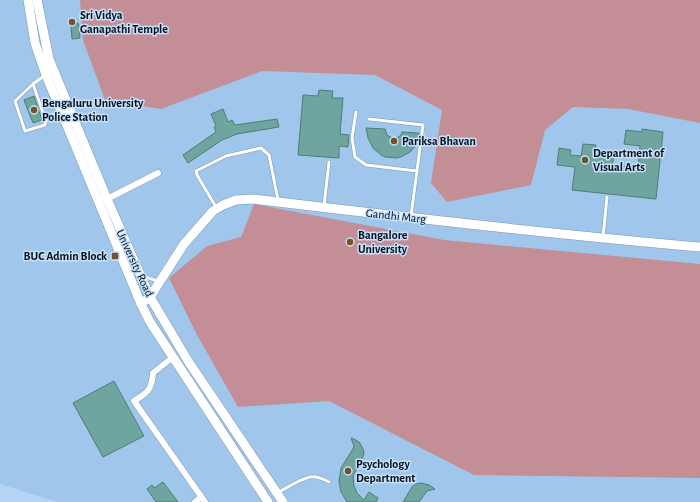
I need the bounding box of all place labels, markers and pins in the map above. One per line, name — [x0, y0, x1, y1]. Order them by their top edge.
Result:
place label: Sri Vidya Ganapathi Temple — [80, 9, 168, 35]
marker: Sri Vidya Ganapathi Temple — [67, 17, 77, 27]
place label: Bengaluru University Police Station — [42, 97, 144, 123]
marker: Bengaluru University Police Station — [29, 105, 39, 115]
place label: Pariksa Bhavan — [402, 135, 476, 147]
marker: Pariksa Bhavan — [389, 136, 399, 146]
place label: Department of Visual Arts — [593, 147, 665, 173]
marker: Department of Visual Arts — [580, 155, 590, 165]
place label: Bangalore University — [358, 229, 408, 256]
marker: Bangalore University — [345, 237, 355, 247]
place label: BUC Admin Block — [24, 250, 107, 262]
marker: BUC Admin Block — [110, 251, 120, 261]
place label: Psychology Department — [356, 458, 415, 484]
marker: Psychology Department — [343, 466, 353, 476]

